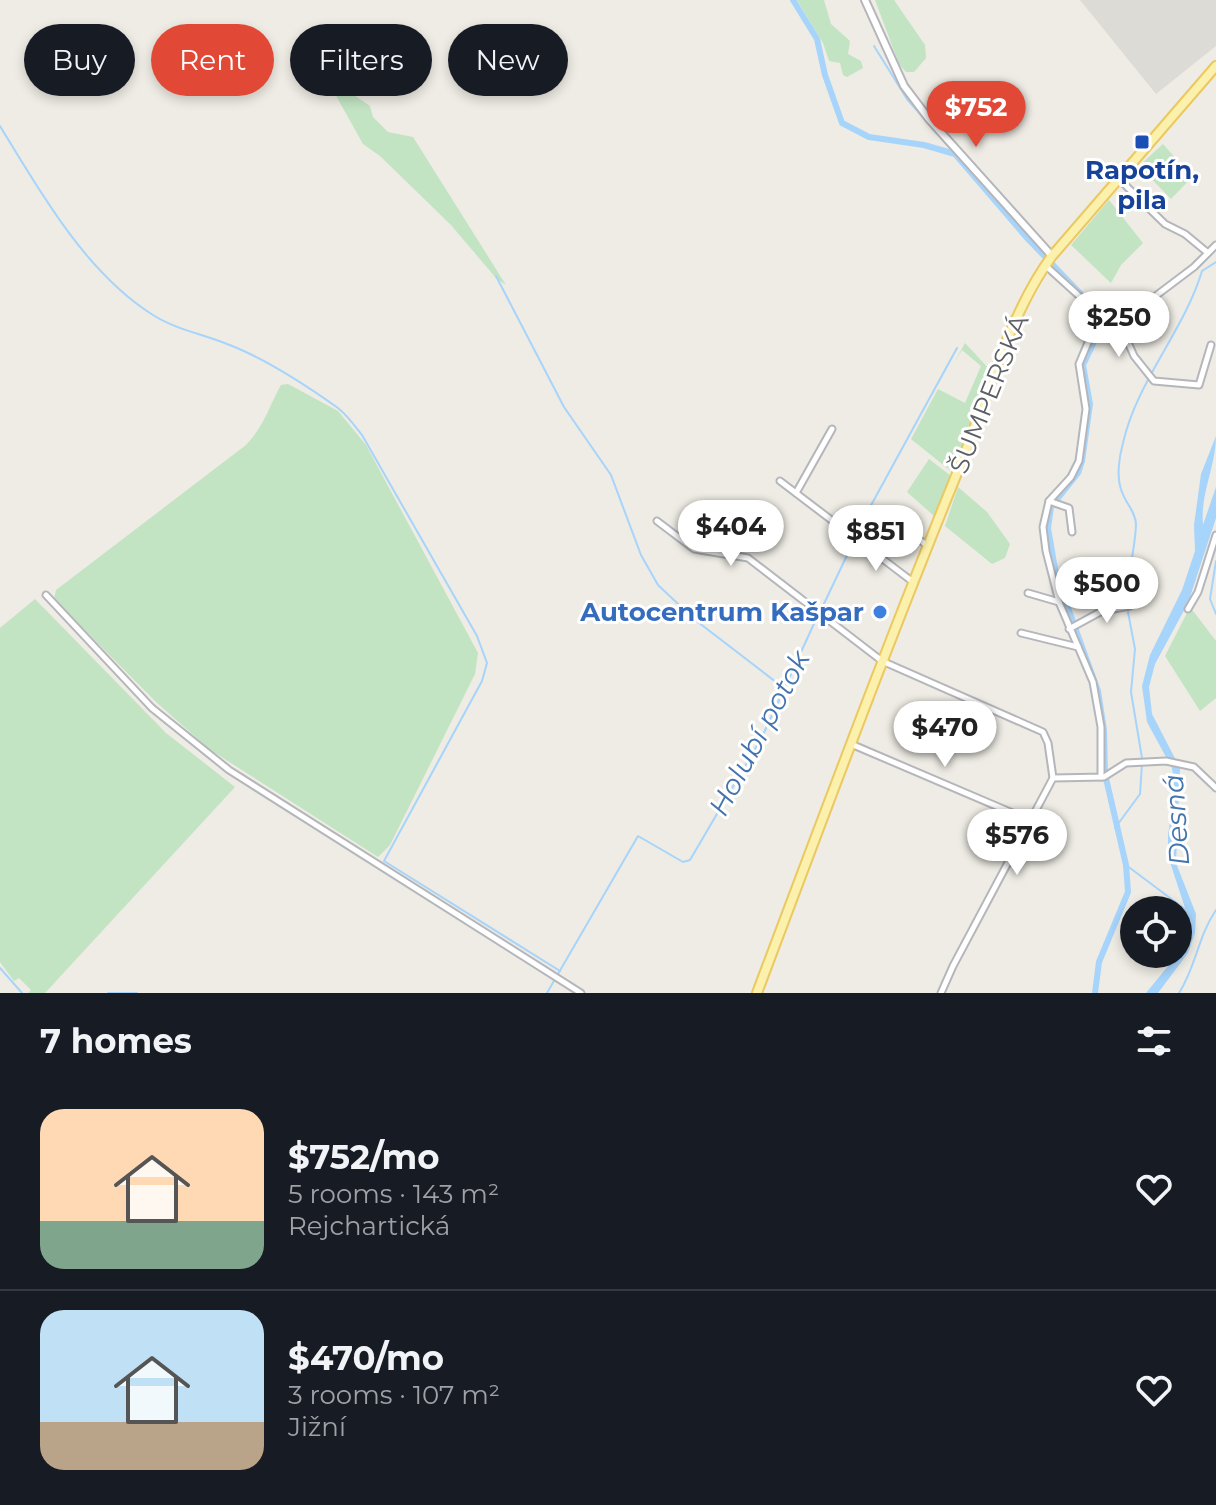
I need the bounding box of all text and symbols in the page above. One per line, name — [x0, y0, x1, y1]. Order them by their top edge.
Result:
chip: Buy — [24, 24, 135, 96]
chip: Rent — [151, 24, 274, 96]
chip: Filters — [290, 24, 432, 96]
chip: New — [448, 24, 568, 96]
pin: $752 — [929, 81, 1023, 149]
text: $752 — [945, 91, 1007, 123]
marker: Rapotín, pila — [1133, 133, 1151, 151]
place label: Rapotín, pila — [1085, 154, 1199, 216]
pin: $250 — [1072, 291, 1166, 359]
text: $250 — [1086, 301, 1152, 333]
street label: ŠUMPERSKÁ — [943, 310, 1036, 478]
pin: $404 — [684, 500, 778, 568]
pin: $851 — [829, 505, 923, 573]
text: $404 — [696, 510, 766, 542]
text: $851 — [846, 515, 906, 547]
pin: $500 — [1060, 557, 1154, 625]
text: $500 — [1073, 567, 1141, 599]
place label: Autocentrum Kašpar — [579, 596, 864, 628]
marker: Autocentrum Kašpar — [871, 603, 889, 621]
water label: Holubí potok — [701, 643, 817, 821]
pin: $470 — [898, 701, 992, 769]
text: $470 — [912, 711, 978, 743]
water label: Desná — [1156, 773, 1196, 867]
pin: $576 — [970, 809, 1064, 877]
text: $576 — [985, 819, 1049, 851]
map controls — [1120, 896, 1192, 968]
button: locate — [1120, 896, 1192, 968]
icon: filters — [1132, 1019, 1176, 1063]
text: 7 homes — [40, 1020, 192, 1062]
text: $752/mo — [288, 1136, 440, 1178]
icon: home — [104, 1141, 200, 1237]
icon: heart — [1132, 1167, 1176, 1211]
text: 5 rooms · 143 m² — [288, 1178, 499, 1210]
text: Rejchartická — [288, 1210, 450, 1242]
text: $470/mo — [288, 1337, 444, 1379]
icon: home — [104, 1342, 200, 1438]
icon: heart — [1132, 1368, 1176, 1412]
text: 3 rooms · 107 m² — [288, 1379, 500, 1411]
text: Jižní — [288, 1411, 346, 1443]

